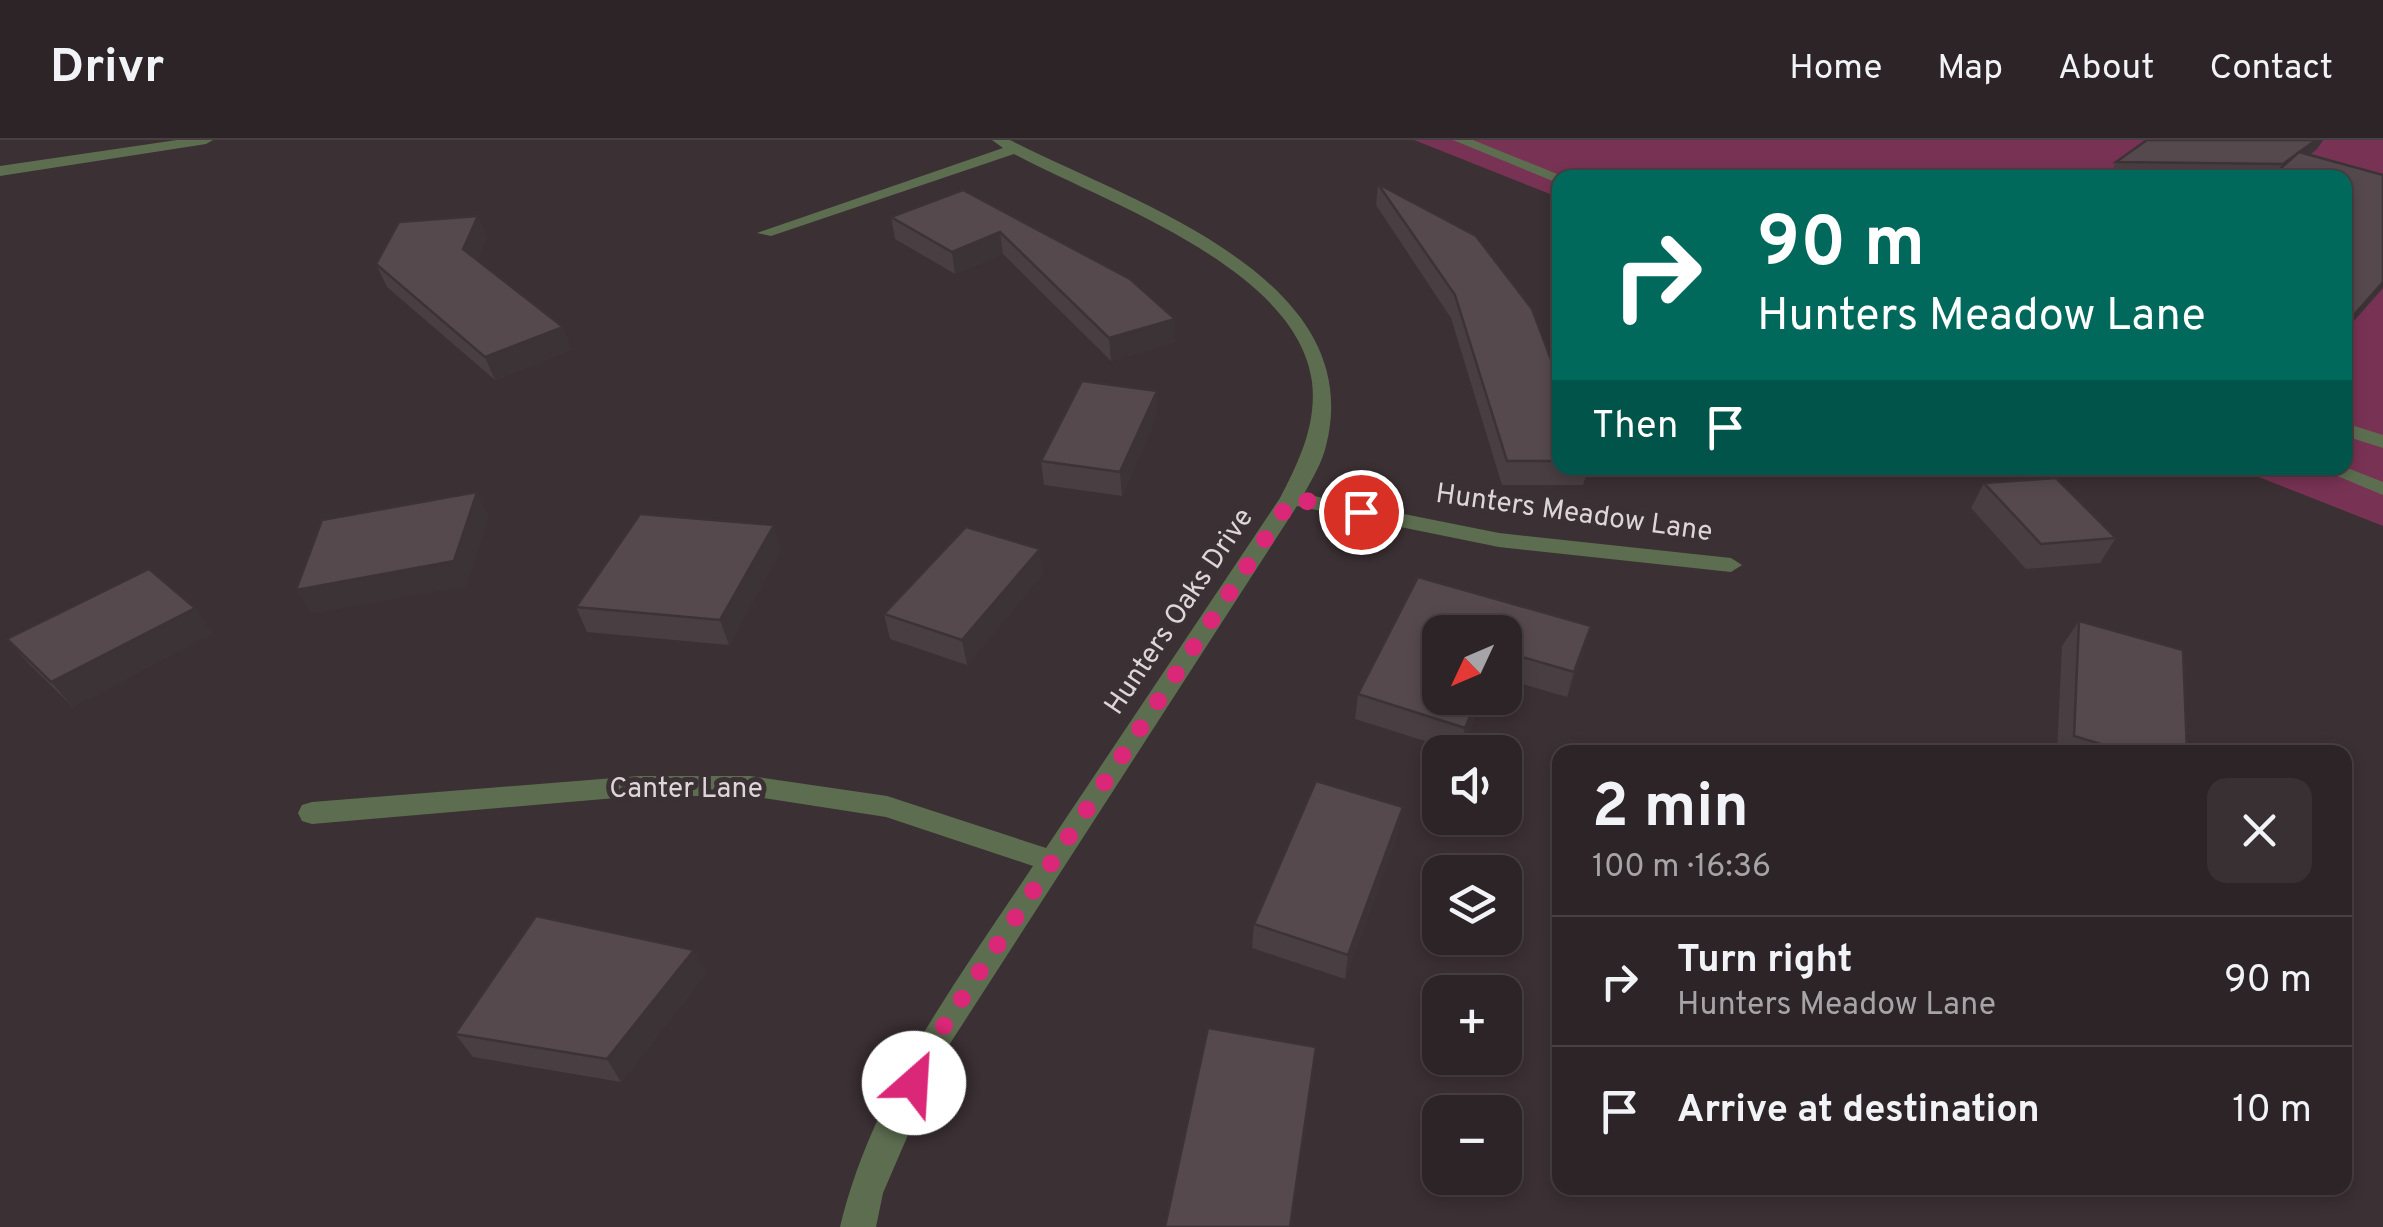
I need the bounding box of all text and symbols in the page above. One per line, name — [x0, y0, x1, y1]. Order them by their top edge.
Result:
text: Drivr — [50, 39, 164, 99]
text: Home — [1789, 47, 1882, 91]
text: Map — [1937, 47, 2003, 91]
text: About — [2058, 47, 2154, 91]
text: Contact — [2209, 47, 2333, 91]
text: 90 m — [1757, 202, 1925, 291]
icon: right — [1592, 210, 1722, 340]
text: Hunters Meadow Lane — [1757, 289, 2206, 346]
icon: arrive — [1698, 400, 1753, 455]
text: Then — [1592, 403, 1678, 452]
pin — [1319, 470, 1404, 555]
street label: Hunters Meadow Lane — [1433, 477, 1715, 551]
icon: arrive — [1334, 485, 1389, 540]
street label: Hunters Oaks Drive — [1097, 502, 1263, 722]
north arrow — [1422, 615, 1522, 715]
map controls — [1422, 615, 1522, 1195]
button: sound — [1422, 735, 1522, 835]
street label: Canter Lane — [609, 772, 763, 808]
text: 2 min — [1592, 772, 1749, 848]
button: close — [2207, 778, 2312, 883]
text: 100 m · 16:36 — [1592, 848, 1771, 888]
button: layers — [1422, 855, 1522, 955]
text: Turn right — [1677, 937, 1852, 986]
icon: right — [1592, 954, 1647, 1009]
text: 90 m — [2224, 957, 2312, 1006]
button: + — [1422, 975, 1522, 1075]
text: Hunters Meadow Lane — [1677, 986, 1996, 1026]
position arrow — [862, 1031, 966, 1135]
icon: arrive — [1592, 1084, 1647, 1139]
text: Arrive at destination — [1677, 1087, 2040, 1136]
text: 10 m — [2232, 1087, 2312, 1136]
button: − — [1422, 1095, 1522, 1195]

